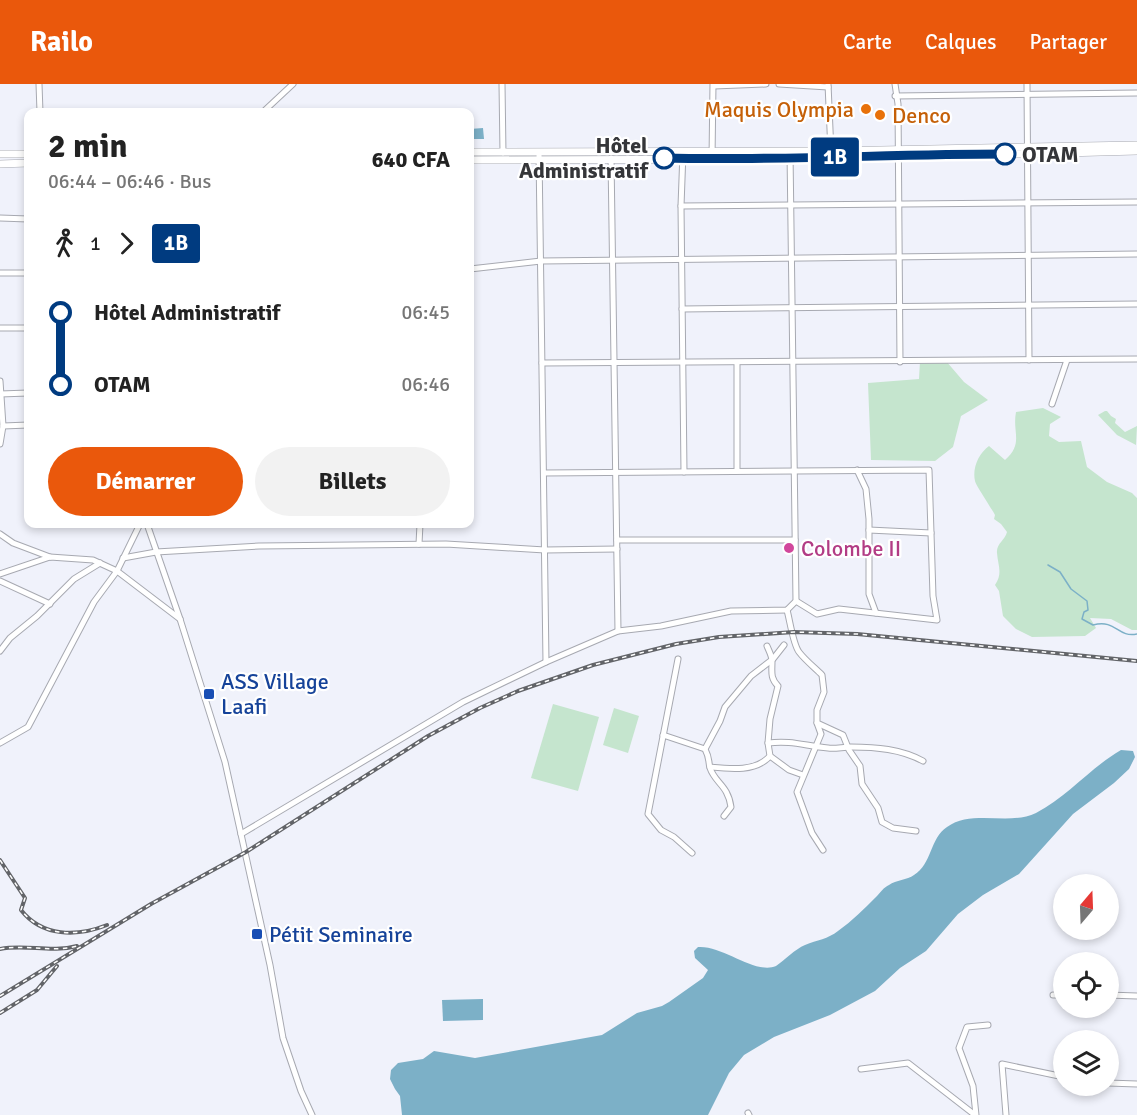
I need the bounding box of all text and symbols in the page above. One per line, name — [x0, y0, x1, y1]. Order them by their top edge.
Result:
text: Railo — [30, 25, 93, 59]
text: Carte — [843, 29, 892, 55]
text: Calques — [925, 29, 996, 55]
text: Partager — [1029, 29, 1107, 55]
place label: Maquis Olympia — [704, 96, 854, 123]
marker: Maquis Olympia — [859, 102, 873, 116]
place label: Denco — [892, 102, 951, 129]
marker: Denco — [873, 108, 887, 122]
text: 2 min — [48, 126, 128, 167]
place label: Hôtel Administratif — [519, 132, 649, 184]
line badge: 1B — [808, 138, 862, 176]
place label: OTAM — [1022, 141, 1079, 168]
marker: OTAM — [994, 143, 1016, 165]
text: 1B — [823, 144, 847, 170]
text: 640 CFA — [372, 146, 450, 173]
marker: Hôtel Administratif — [653, 147, 675, 169]
text: 06:44 – 06:46 · Bus — [48, 169, 211, 194]
icon: walk — [48, 227, 81, 260]
icon: forward — [110, 227, 143, 260]
text: 1B — [164, 230, 188, 256]
text: 1 — [90, 231, 101, 256]
text: Hôtel Administratif — [94, 299, 280, 326]
text: 06:45 — [401, 300, 450, 325]
text: OTAM — [94, 371, 151, 398]
text: 06:46 — [401, 372, 450, 397]
button: Démarrer — [48, 447, 243, 516]
button: Billets — [255, 447, 450, 516]
place label: Colombe II — [801, 535, 901, 562]
marker: Colombe II — [782, 541, 796, 555]
place label: ASS Village Laafi — [221, 668, 329, 720]
marker: ASS Village Laafi — [202, 687, 216, 701]
north arrow — [1053, 874, 1119, 940]
map controls — [1053, 874, 1119, 1096]
place label: Pétit Seminaire — [269, 921, 413, 948]
marker: Pétit Seminaire — [250, 927, 264, 941]
button: locate — [1053, 952, 1119, 1018]
button: layers — [1053, 1030, 1119, 1096]

